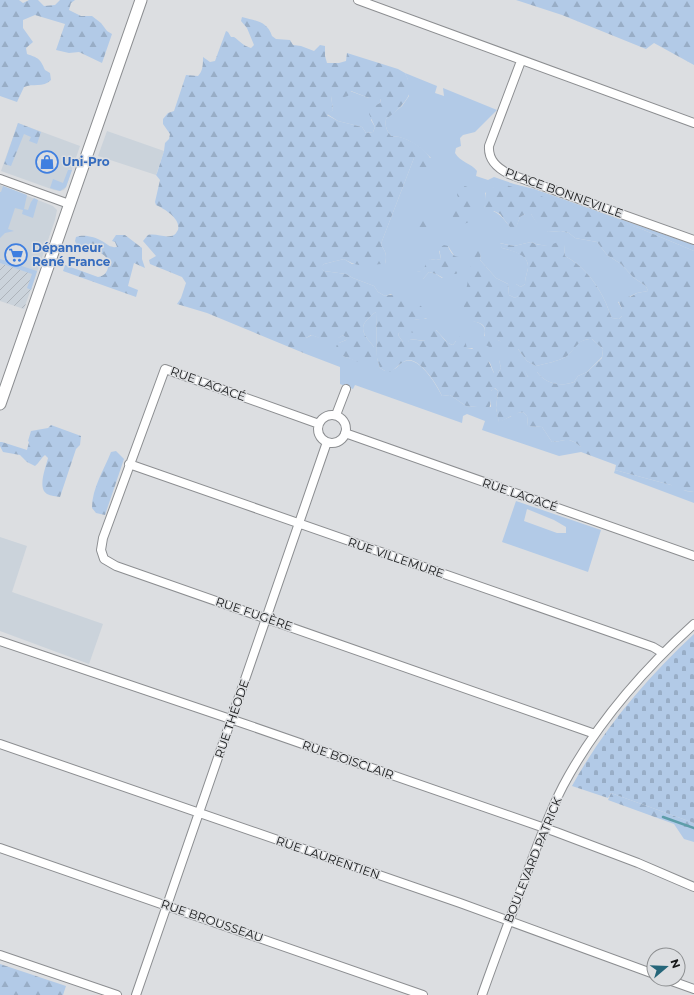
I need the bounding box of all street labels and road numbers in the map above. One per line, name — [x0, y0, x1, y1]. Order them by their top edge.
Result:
street label: PLACE BONNEVILLE — [503, 164, 625, 221]
street label: RUE LAGACÉ — [168, 363, 248, 404]
street label: RUE LAGACÉ — [480, 475, 560, 515]
street label: RUE VILLEMURE — [346, 534, 446, 581]
street label: RUE FUGÈRE — [214, 593, 295, 634]
street label: RUE THÉODE — [211, 678, 252, 760]
street label: RUE BOISCLAIR — [300, 737, 396, 782]
street label: BOULEVARD PATRICK — [500, 794, 565, 925]
street label: RUE LAURENTIEN — [274, 833, 382, 882]
street label: RUE BROUSSEAU — [159, 896, 265, 945]

